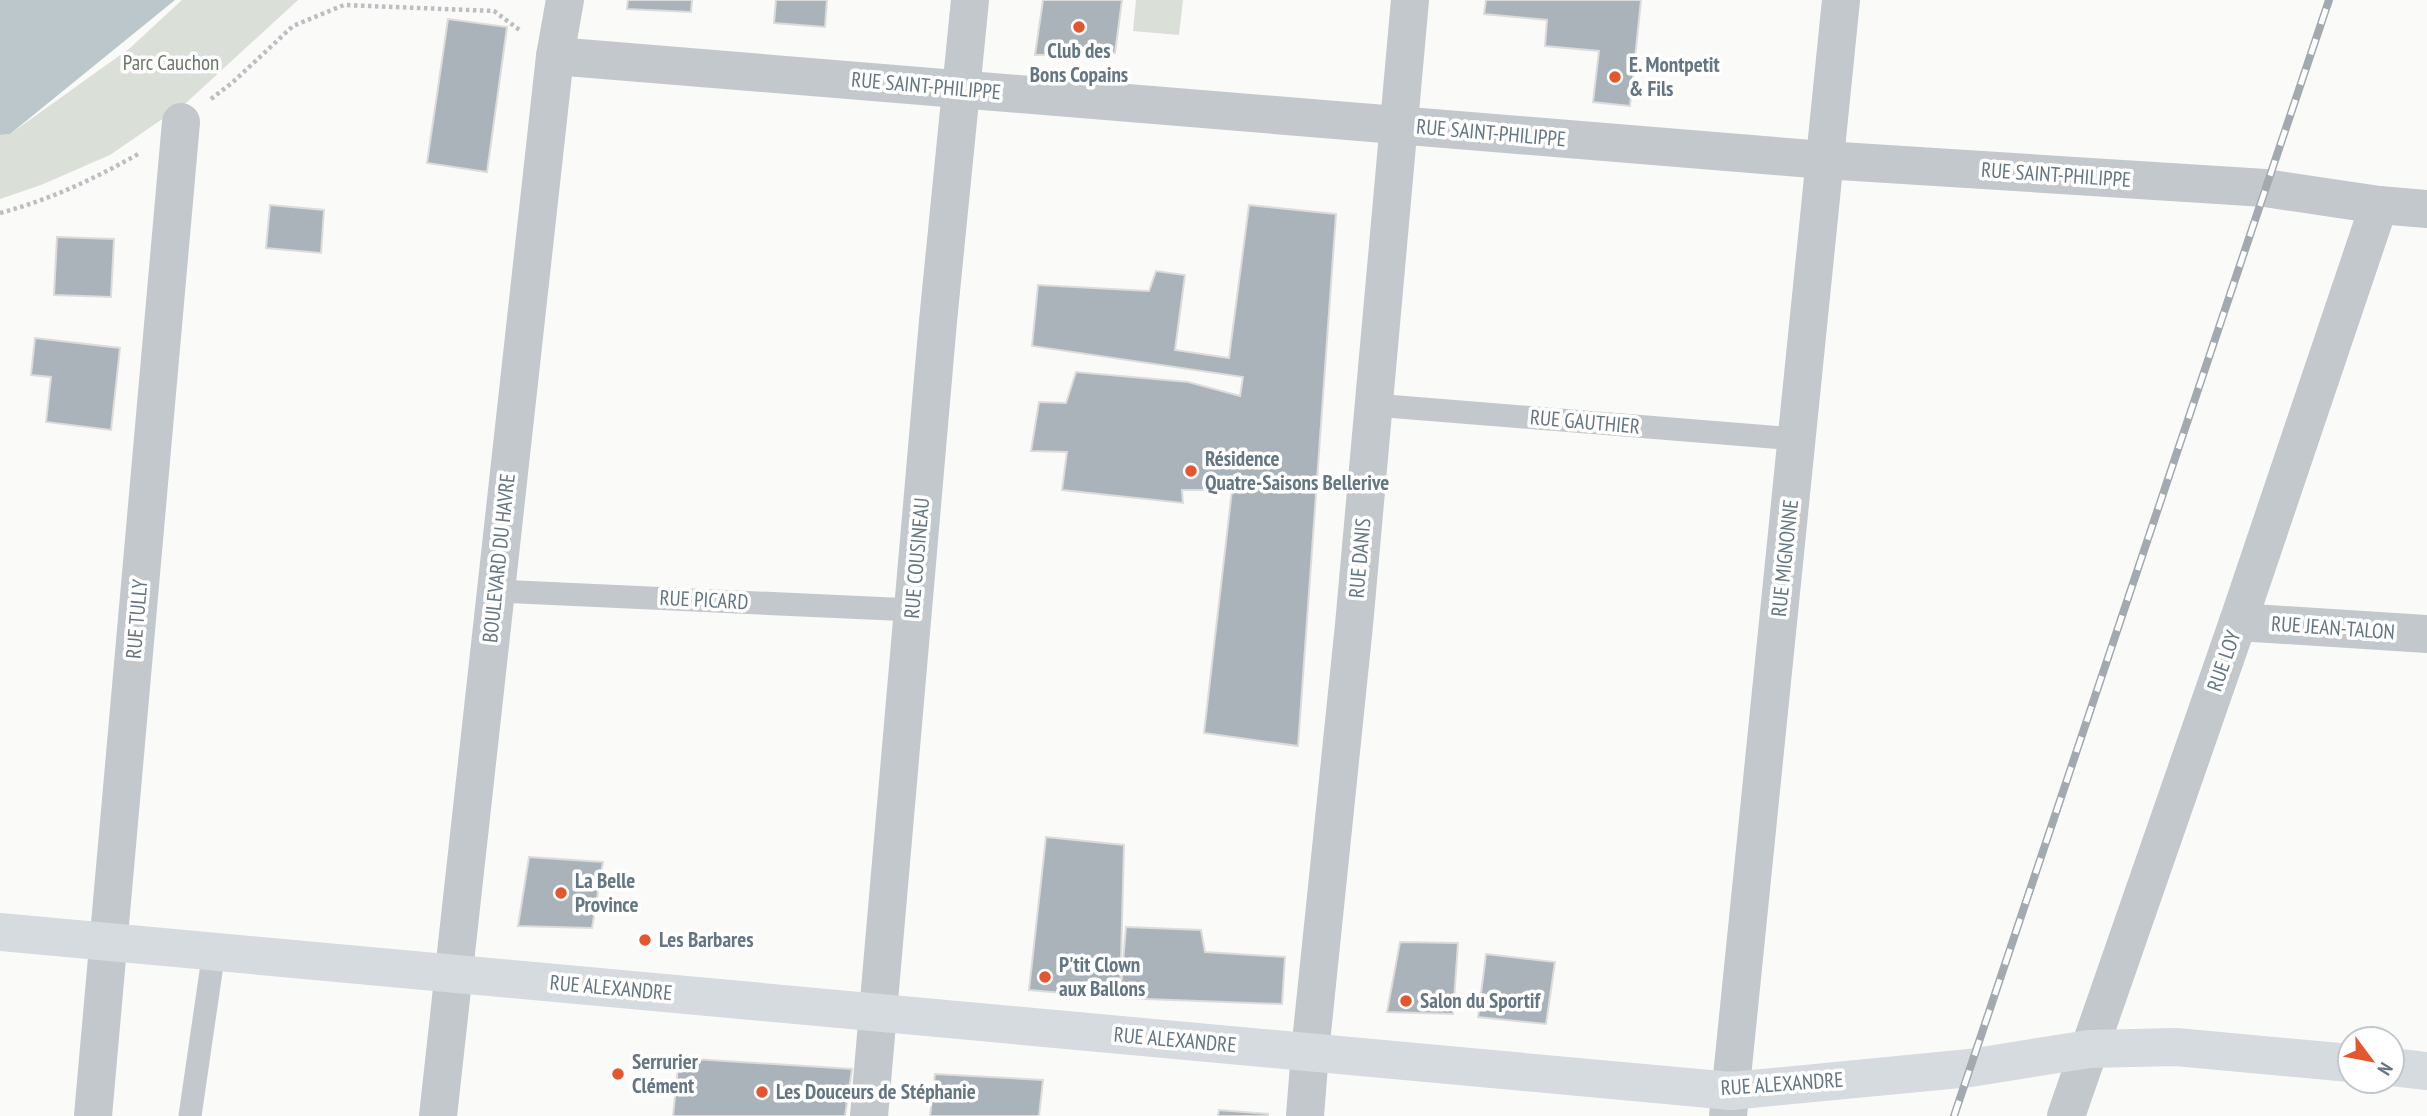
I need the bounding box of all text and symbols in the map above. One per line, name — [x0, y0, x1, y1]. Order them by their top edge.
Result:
marker: Club des Bons Copains — [1071, 19, 1087, 35]
place label: Club des Bons Copains — [1030, 37, 1128, 88]
park label: Parc Cauchon — [123, 49, 219, 76]
place label: E. Montpetit & Fils — [1629, 51, 1720, 102]
street label: RUE SAINT-PHILIPPE — [850, 66, 1002, 105]
marker: E. Montpetit & Fils — [1607, 69, 1623, 85]
street label: RUE SAINT-PHILIPPE — [1415, 113, 1567, 152]
street label: RUE SAINT-PHILIPPE — [1980, 156, 2132, 193]
street label: RUE GAUTHIER — [1529, 403, 1641, 440]
place label: Résidence Quatre-Saisons Bellerive — [1205, 445, 1389, 496]
marker: Résidence Quatre-Saisons Bellerive — [1183, 463, 1199, 479]
street label: BOULEVARD DU HAVRE — [476, 472, 521, 644]
street label: RUE COUSINEAU — [898, 496, 935, 619]
street label: RUE MIGNONNE — [1765, 498, 1804, 618]
street label: RUE DANIS — [1343, 517, 1376, 599]
street label: RUE TULLY — [120, 578, 153, 660]
street label: RUE PICARD — [659, 584, 749, 615]
street label: RUE JEAN-TALON — [2270, 610, 2396, 645]
street label: RUE LOY — [2201, 627, 2247, 695]
place label: La Belle Province — [575, 867, 638, 918]
marker: La Belle Province — [553, 885, 569, 901]
place label: Les Barbares — [659, 926, 754, 953]
marker: Les Barbares — [637, 932, 653, 948]
place label: P'tit Clown aux Ballons — [1059, 951, 1145, 1002]
street label: RUE ALEXANDRE — [549, 969, 673, 1006]
marker: P'tit Clown aux Ballons — [1037, 969, 1053, 985]
place label: Salon du Sportif — [1420, 987, 1542, 1014]
marker: Salon du Sportif — [1398, 993, 1414, 1009]
street label: RUE ALEXANDRE — [1113, 1021, 1237, 1058]
north arrow — [2336, 1025, 2406, 1095]
place label: Serrurier Clément — [632, 1048, 699, 1099]
text: N — [2373, 1058, 2398, 1080]
marker: Serrurier Clément — [610, 1066, 626, 1082]
street label: RUE ALEXANDRE — [1720, 1066, 1844, 1101]
place label: Les Douceurs de Stéphanie — [776, 1078, 976, 1105]
marker: Les Douceurs de Stéphanie — [754, 1084, 770, 1100]

